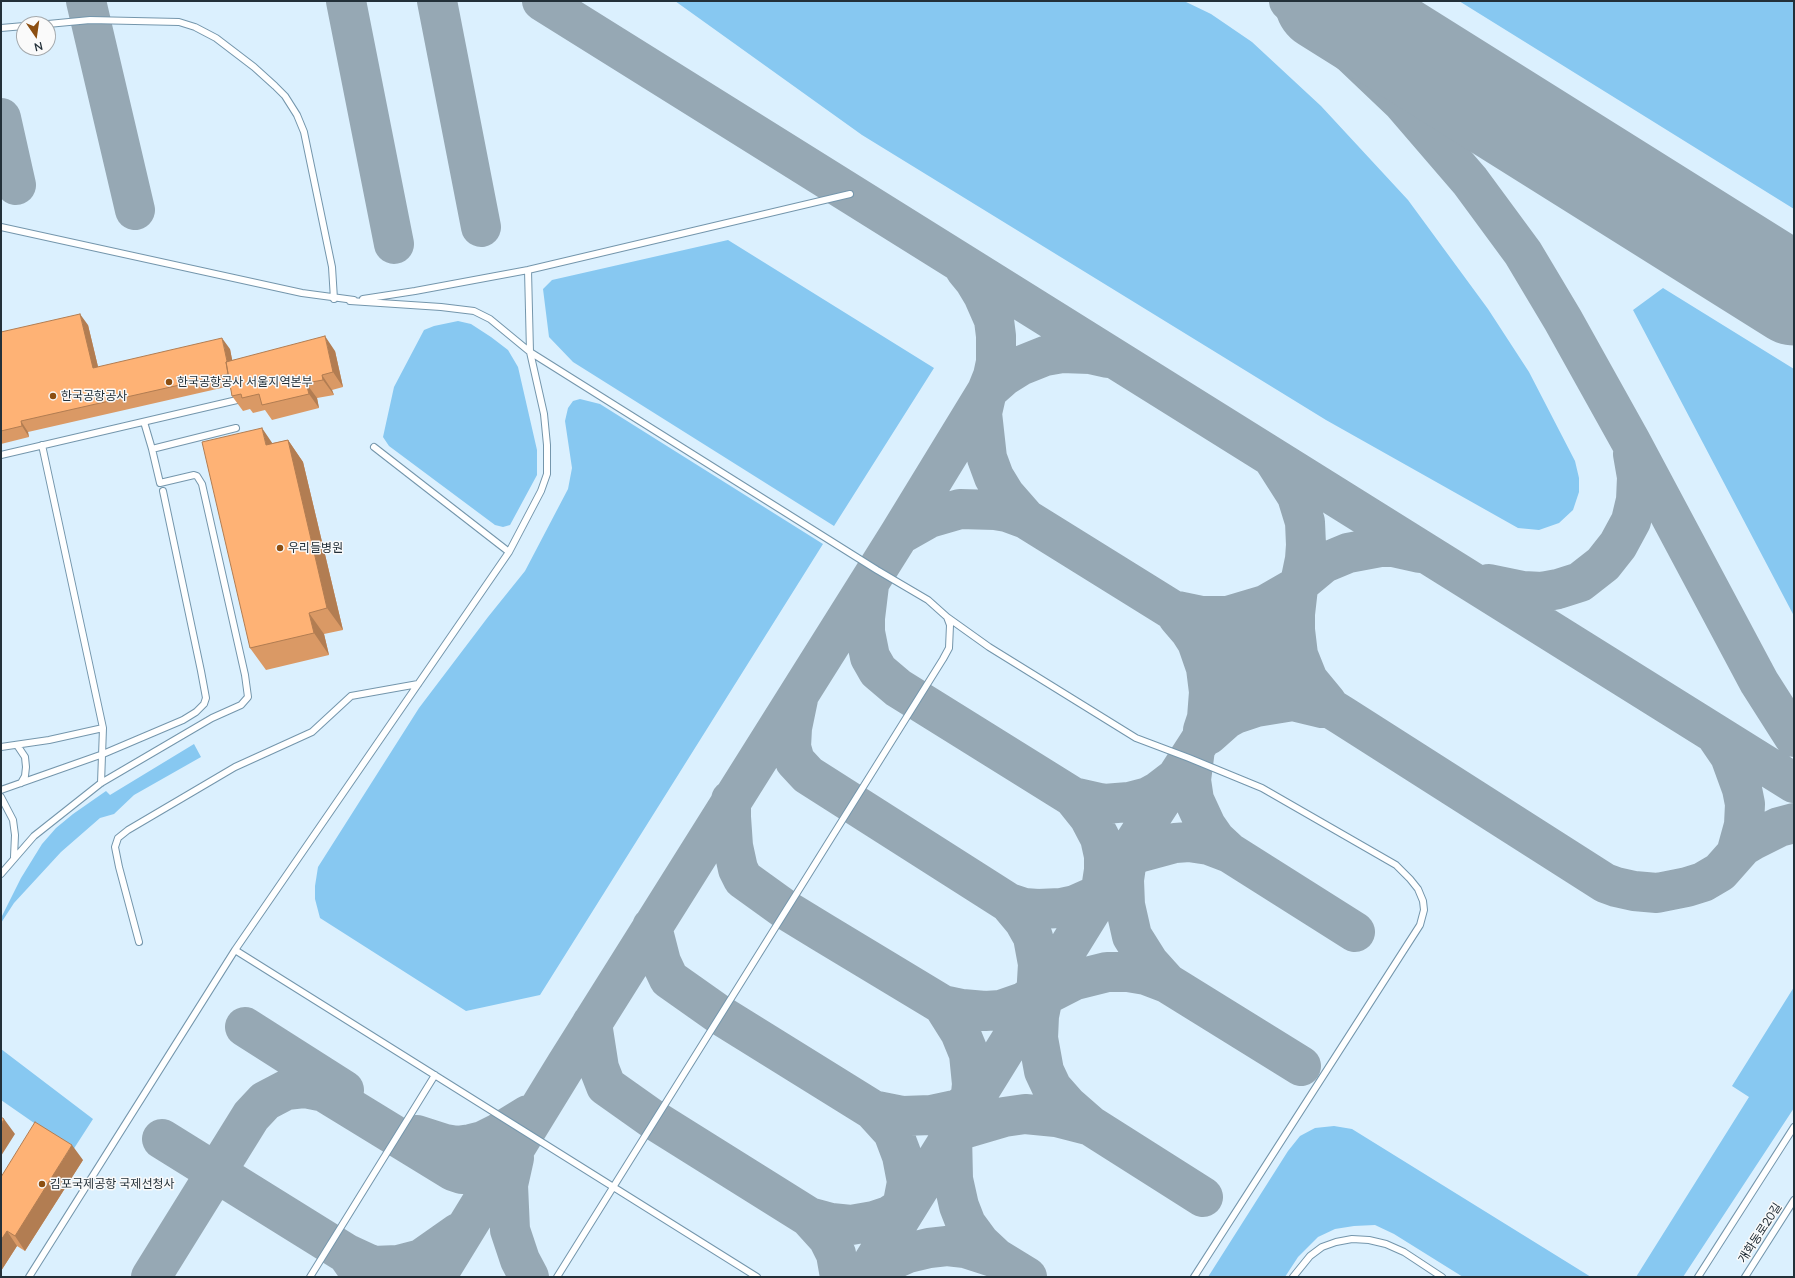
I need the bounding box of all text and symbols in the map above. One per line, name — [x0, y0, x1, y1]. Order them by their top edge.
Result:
north arrow — [16, 16, 56, 56]
text: N — [33, 40, 44, 54]
place label: 한국공항공사 서울지역본부 — [177, 375, 313, 389]
marker: 한국공항공사 서울지역본부 — [164, 377, 174, 387]
place label: 한국공항공사 — [61, 389, 127, 403]
marker: 한국공항공사 — [48, 391, 58, 401]
place label: 우리들병원 — [288, 541, 343, 555]
marker: 우리들병원 — [275, 543, 285, 553]
place label: 김포국제공항 국제선청사 — [50, 1177, 175, 1191]
marker: 김포국제공항 국제선청사 — [37, 1179, 47, 1189]
street label: 개화동로20길 — [1735, 1200, 1785, 1266]

